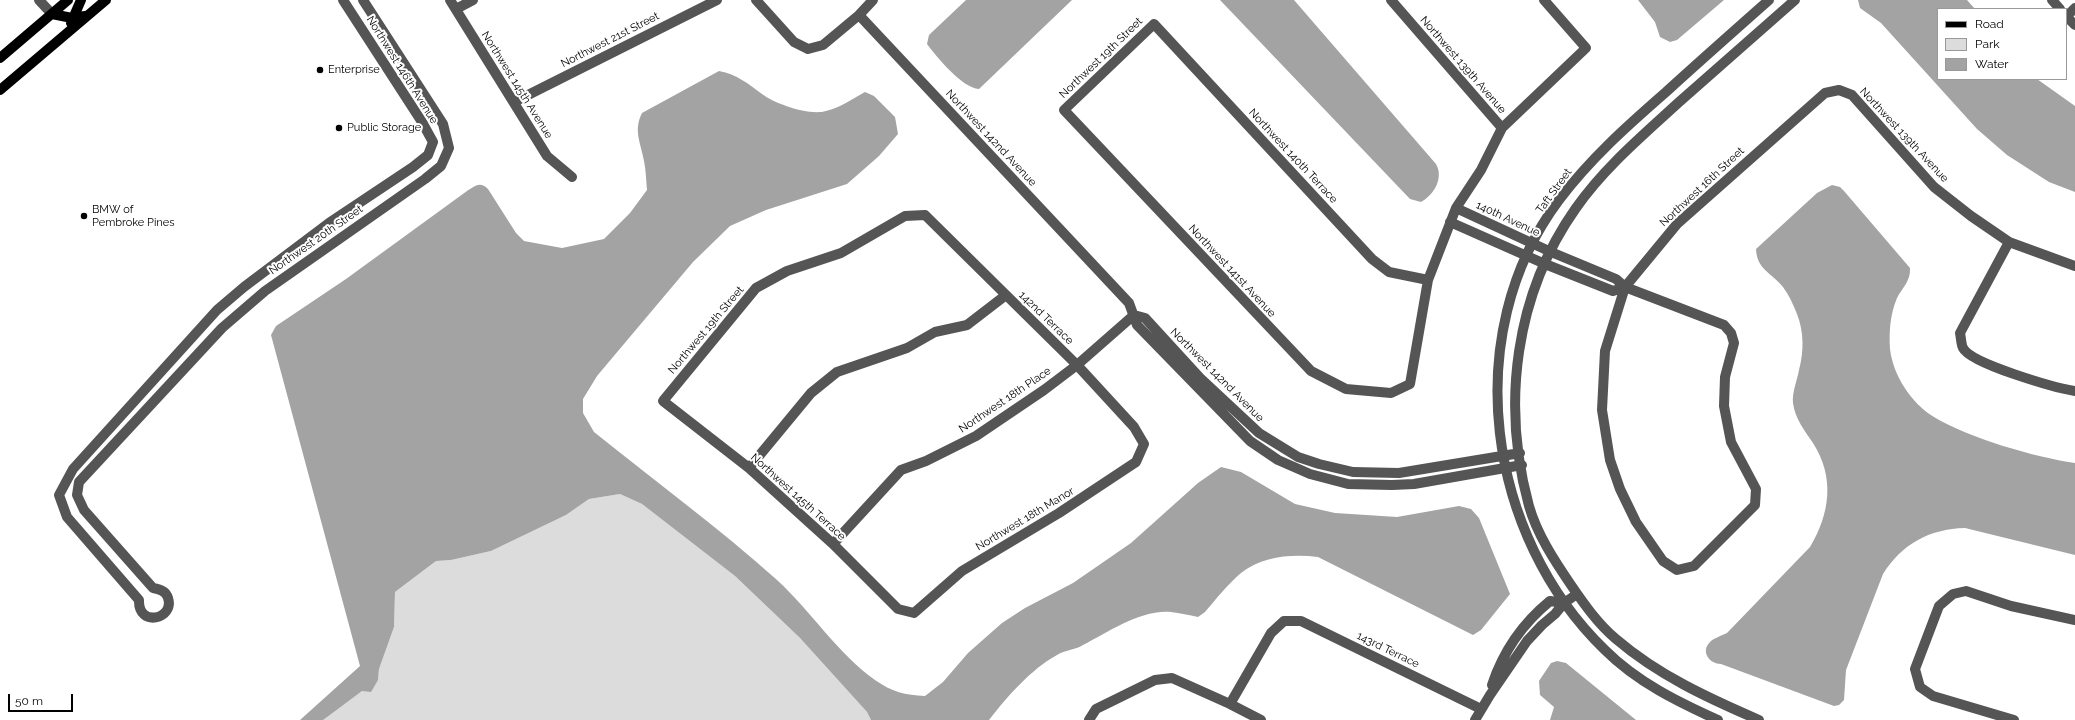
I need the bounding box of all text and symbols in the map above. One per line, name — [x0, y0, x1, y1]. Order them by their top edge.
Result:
legend — [1937, 8, 2067, 80]
street label: Northwest 21st Street — [559, 9, 661, 71]
street label: Northwest 146th Avenue — [363, 14, 441, 126]
street label: Northwest 139th Avenue — [1417, 14, 1509, 116]
street label: Northwest 19th Street — [1057, 15, 1145, 101]
text: Road — [1975, 17, 2004, 31]
street label: Northwest 145th Avenue — [479, 29, 555, 141]
text: Park — [1975, 37, 2000, 51]
text: Water — [1975, 57, 2009, 71]
place label: Enterprise — [328, 63, 380, 77]
marker: Enterprise — [315, 65, 325, 75]
street label: Northwest 139th Avenue — [1857, 85, 1951, 185]
street label: Northwest 142nd Avenue — [943, 87, 1039, 189]
street label: Northwest 140th Terrace — [1246, 106, 1340, 206]
place label: Public Storage — [347, 121, 421, 135]
marker: Public Storage — [334, 123, 344, 133]
street label: Northwest 16th Street — [1657, 144, 1747, 230]
street label: Taft Street — [1533, 166, 1575, 216]
street label: 140th Avenue — [1474, 198, 1542, 240]
place label: BMW of Pembroke Pines — [92, 203, 175, 229]
street label: Northwest 20th Street — [266, 203, 366, 277]
marker: BMW of Pembroke Pines — [79, 211, 89, 221]
street label: Northwest 141st Avenue — [1186, 222, 1278, 320]
street label: Northwest 19th Street — [665, 283, 747, 377]
street label: 142nd Terrace — [1016, 289, 1076, 347]
street label: Northwest 142nd Avenue — [1167, 325, 1267, 425]
street label: Northwest 18th Place — [956, 364, 1054, 436]
street label: Northwest 145th Terrace — [748, 451, 848, 543]
street label: Northwest 18th Manor — [973, 484, 1077, 554]
street label: 143rd Terrace — [1355, 629, 1421, 671]
scale bar — [10, 686, 75, 712]
text: 50 m — [15, 694, 43, 708]

